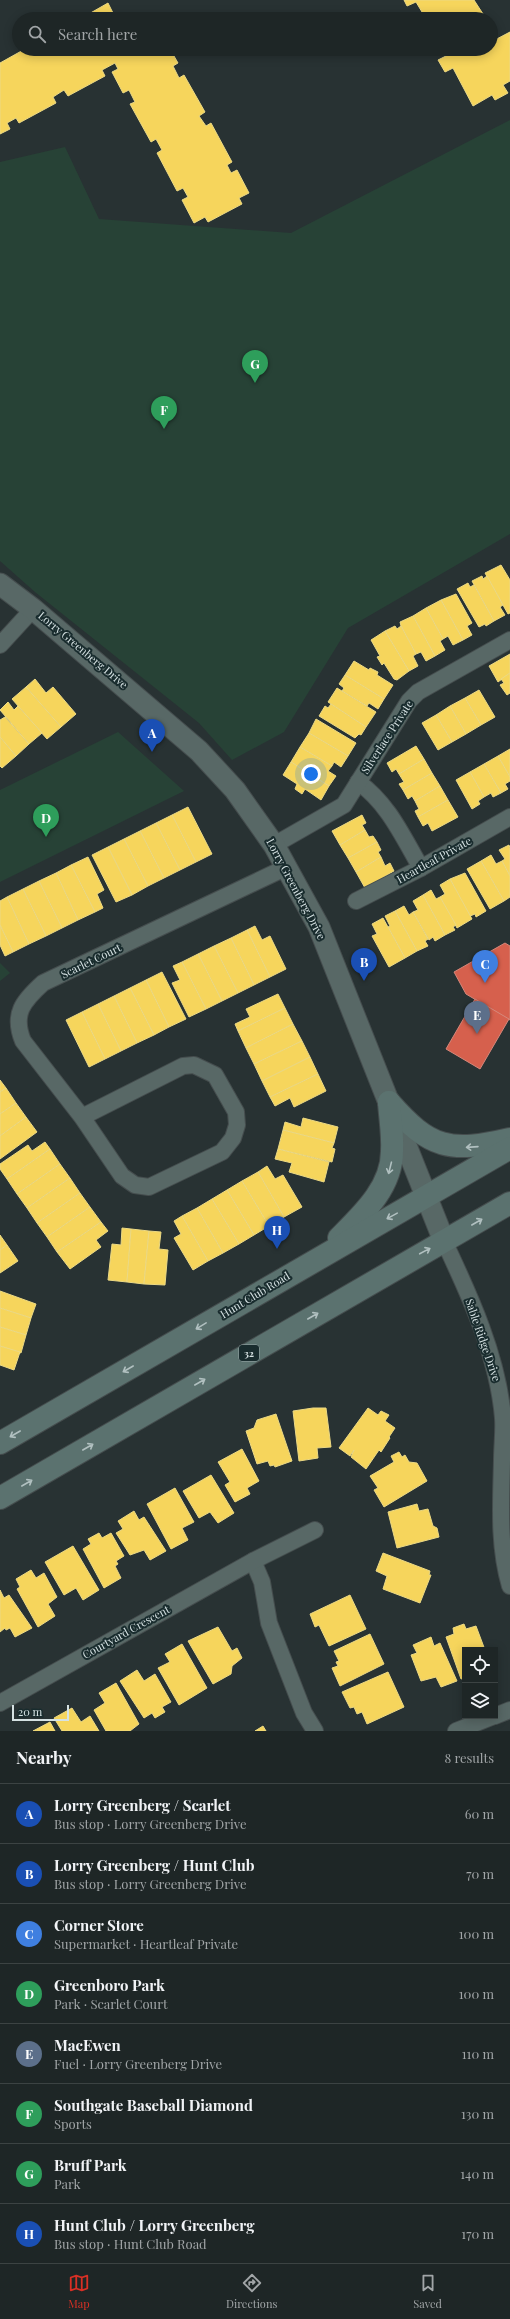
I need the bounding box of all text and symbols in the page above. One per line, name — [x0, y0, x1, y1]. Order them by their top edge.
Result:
search box — [12, 12, 498, 56]
icon: search — [26, 23, 48, 45]
text: Search here — [58, 24, 137, 44]
pin: G — [242, 350, 268, 383]
pin: F — [151, 396, 177, 429]
street label: Lorry Greenberg Drive — [35, 608, 132, 692]
street label: Silverlace Private — [357, 697, 416, 776]
pin: A — [139, 719, 165, 752]
your location — [301, 764, 321, 784]
pin: D — [33, 804, 59, 837]
street label: Heartleaf Private — [394, 833, 474, 886]
street label: Lorry Greenberg Drive — [263, 836, 330, 942]
street label: Scarlet Court — [58, 939, 123, 982]
pin: B — [351, 948, 377, 981]
pin: C — [472, 950, 498, 983]
pin: E — [464, 1001, 490, 1034]
one-way arrow — [466, 1143, 479, 1150]
one-way arrow — [385, 1161, 393, 1174]
one-way arrow — [386, 1212, 398, 1220]
pin: H — [264, 1216, 290, 1249]
one-way arrow — [471, 1218, 483, 1226]
one-way arrow — [419, 1247, 431, 1254]
street label: Hunt Club Road — [217, 1268, 293, 1321]
street label: Sable Ridge Drive — [462, 1296, 505, 1384]
one-way arrow — [306, 1312, 318, 1320]
one-way arrow — [195, 1323, 207, 1331]
road number: 32 — [239, 1345, 259, 1361]
one-way arrow — [123, 1365, 134, 1373]
one-way arrow — [194, 1377, 206, 1385]
one-way arrow — [9, 1431, 21, 1439]
one-way arrow — [82, 1443, 94, 1451]
one-way arrow — [21, 1478, 33, 1486]
street label: Courtyard Crescent — [79, 1601, 172, 1662]
map controls — [462, 1647, 498, 1719]
button: locate — [462, 1647, 498, 1683]
button: layers — [462, 1683, 498, 1719]
scale bar — [12, 1703, 69, 1722]
text: 20 m — [18, 1704, 42, 1719]
text: Nearby — [16, 1746, 71, 1768]
text: 8 results — [444, 1749, 494, 1766]
text: Lorry Greenberg / Scarlet — [54, 1795, 231, 1815]
text: A — [25, 1805, 33, 1822]
text: 60 m — [465, 1805, 494, 1822]
text: Bus stop · Lorry Greenberg Drive — [54, 1815, 247, 1832]
text: Lorry Greenberg / Hunt Club — [54, 1855, 255, 1875]
text: B — [25, 1865, 33, 1882]
text: 70 m — [466, 1865, 494, 1882]
text: Bus stop · Lorry Greenberg Drive — [54, 1875, 247, 1892]
text: Corner Store — [54, 1915, 144, 1935]
text: C — [24, 1925, 34, 1942]
text: 100 m — [459, 1925, 494, 1942]
text: Supermarket · Heartleaf Private — [54, 1935, 238, 1952]
text: Greenboro Park — [54, 1975, 165, 1995]
text: D — [24, 1985, 34, 2002]
text: 100 m — [459, 1985, 494, 2002]
text: Park · Scarlet Court — [54, 1995, 168, 2012]
text: MacEwen — [54, 2035, 121, 2055]
text: E — [25, 2045, 33, 2062]
text: 110 m — [462, 2045, 494, 2062]
text: Fuel · Lorry Greenberg Drive — [54, 2055, 222, 2072]
text: Southgate Baseball Diamond — [54, 2095, 253, 2115]
text: F — [25, 2105, 33, 2122]
text: 130 m — [461, 2105, 494, 2122]
text: Sports — [54, 2115, 92, 2132]
text: Bruff Park — [54, 2155, 126, 2175]
text: G — [24, 2165, 34, 2182]
text: 140 m — [460, 2165, 494, 2182]
text: Park — [54, 2175, 81, 2192]
text: Hunt Club / Lorry Greenberg — [54, 2215, 255, 2235]
text: H — [24, 2225, 34, 2242]
text: 170 m — [461, 2225, 494, 2242]
text: Bus stop · Hunt Club Road — [54, 2235, 207, 2252]
tab: Map — [68, 2272, 90, 2311]
tab: Directions — [226, 2272, 277, 2311]
tab: Saved — [413, 2272, 442, 2311]

